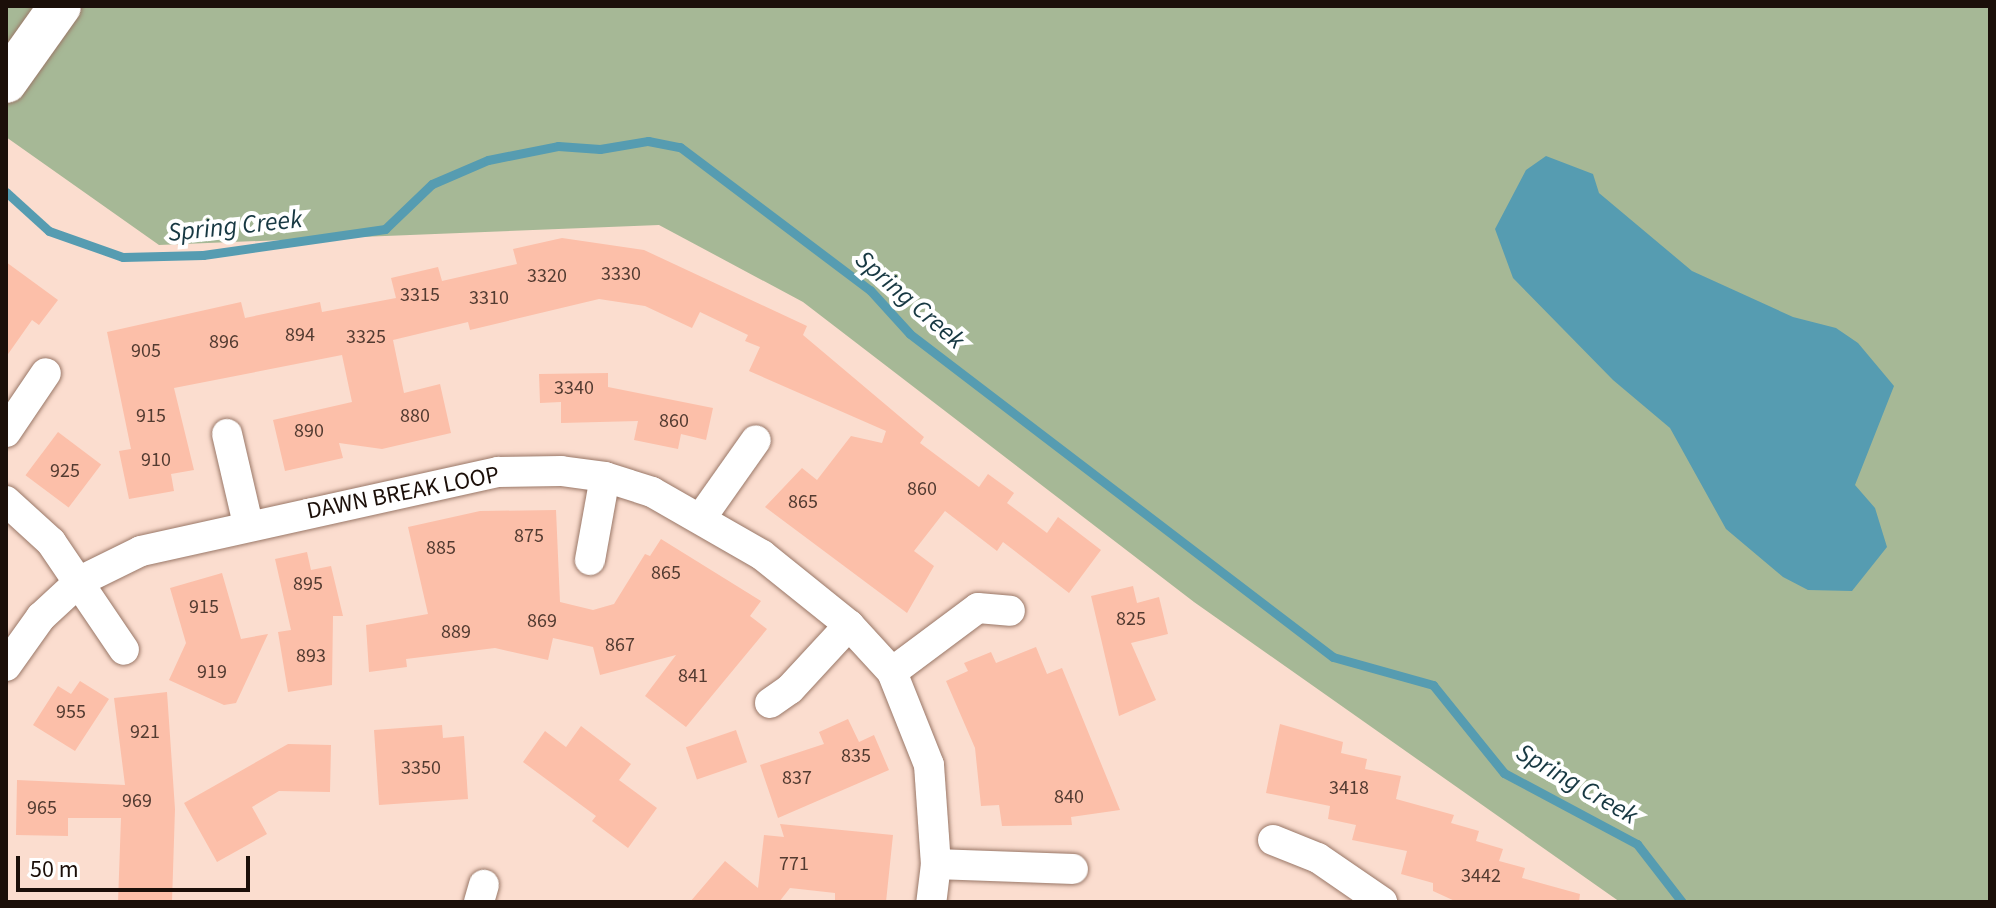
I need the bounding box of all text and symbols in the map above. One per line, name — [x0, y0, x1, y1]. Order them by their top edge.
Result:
water label: Spring Creek — [166, 203, 304, 249]
water label: Spring Creek — [849, 244, 971, 356]
house number: 3330 — [601, 262, 641, 286]
house number: 3320 — [527, 264, 567, 288]
house number: 3315 — [400, 283, 440, 307]
house number: 3310 — [469, 286, 509, 310]
house number: 894 — [285, 323, 315, 347]
house number: 3325 — [346, 325, 386, 349]
house number: 896 — [209, 330, 239, 354]
house number: 905 — [131, 339, 161, 363]
house number: 3340 — [554, 376, 594, 400]
house number: 915 — [136, 404, 166, 428]
house number: 880 — [400, 404, 430, 428]
house number: 860 — [659, 409, 689, 433]
house number: 890 — [294, 419, 324, 443]
house number: 910 — [141, 448, 171, 472]
house number: 925 — [50, 459, 80, 483]
street label: DAWN BREAK LOOP — [304, 460, 502, 526]
house number: 860 — [907, 477, 937, 501]
house number: 865 — [788, 490, 818, 514]
house number: 875 — [514, 524, 544, 548]
house number: 885 — [426, 536, 456, 560]
house number: 865 — [651, 561, 681, 585]
house number: 895 — [293, 572, 323, 596]
house number: 915 — [189, 595, 219, 619]
house number: 825 — [1116, 607, 1146, 631]
house number: 869 — [527, 609, 557, 633]
house number: 889 — [441, 620, 471, 644]
house number: 867 — [605, 633, 635, 657]
house number: 893 — [296, 644, 326, 668]
house number: 919 — [197, 660, 227, 684]
house number: 841 — [678, 664, 708, 688]
house number: 955 — [56, 700, 86, 724]
house number: 921 — [130, 720, 160, 744]
water label: Spring Creek — [1511, 737, 1643, 831]
house number: 835 — [841, 744, 871, 768]
house number: 3350 — [401, 756, 441, 780]
house number: 837 — [782, 766, 812, 790]
house number: 3418 — [1329, 776, 1369, 800]
house number: 840 — [1054, 785, 1084, 809]
house number: 969 — [122, 789, 152, 813]
house number: 965 — [27, 796, 57, 820]
scale bar — [20, 840, 254, 890]
text: 50 m — [30, 852, 79, 887]
house number: 771 — [779, 852, 809, 876]
house number: 3442 — [1461, 864, 1501, 888]

